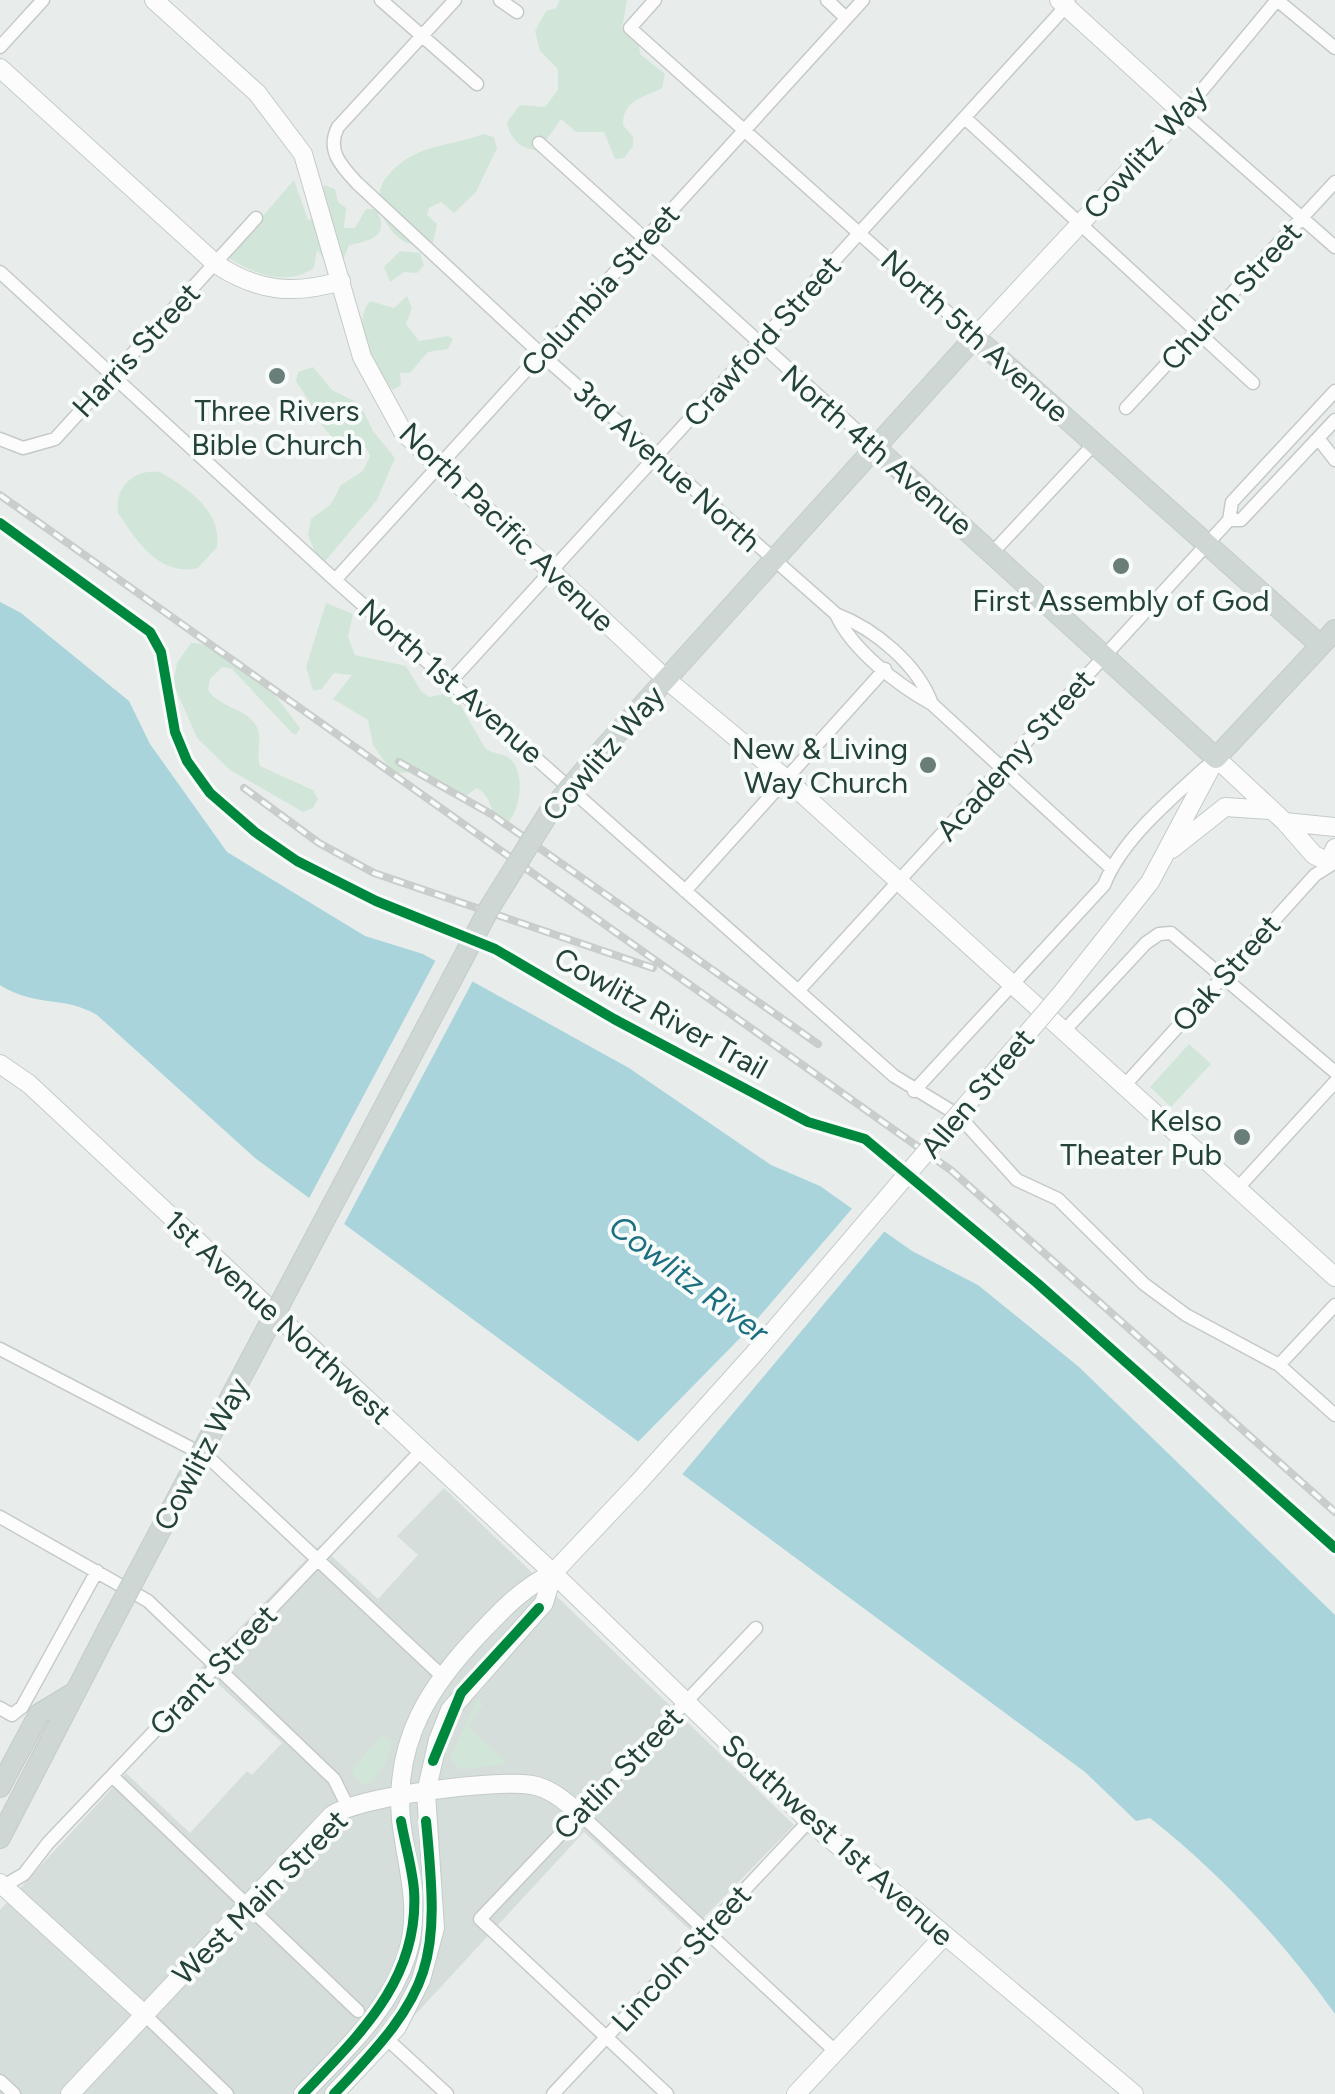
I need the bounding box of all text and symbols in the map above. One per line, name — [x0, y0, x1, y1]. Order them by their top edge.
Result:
street label: Cowlitz Way — [1075, 77, 1215, 227]
street label: Columbia Street — [513, 196, 687, 384]
street label: Church Street — [1153, 214, 1309, 378]
street label: North 5th Avenue — [873, 242, 1077, 430]
street label: Crawford Street — [675, 248, 849, 434]
street label: Harris Street — [64, 275, 208, 425]
street label: North 4th Avenue — [774, 357, 980, 543]
marker: Three Rivers Bible Church — [266, 365, 288, 387]
street label: 3rd Avenue North — [566, 372, 768, 560]
place label: Three Rivers Bible Church — [191, 392, 363, 463]
street label: North Pacific Avenue — [392, 415, 622, 639]
marker: First Assembly of God — [1110, 555, 1132, 577]
place label: First Assembly of God — [972, 582, 1270, 619]
street label: North 1st Avenue — [351, 591, 551, 771]
street label: Academy Street — [928, 662, 1102, 848]
street label: Cowlitz Way — [534, 677, 672, 828]
place label: New & Living Way Church — [732, 730, 908, 801]
marker: New & Living Way Church — [917, 754, 939, 776]
street label: Oak Street — [1164, 907, 1288, 1039]
street label: Cowlitz River Trail — [548, 939, 774, 1087]
street label: Allen Street — [912, 1021, 1042, 1165]
place label: Kelso Theater Pub — [1060, 1102, 1222, 1173]
marker: Kelso Theater Pub — [1231, 1126, 1253, 1148]
street label: 1st Avenue Northwest — [157, 1202, 399, 1432]
water label: Cowlitz River — [602, 1207, 777, 1352]
street label: Cowlitz Way — [145, 1371, 257, 1537]
street label: Grant Street — [141, 1597, 285, 1743]
street label: Catlin Street — [546, 1699, 690, 1847]
street label: Southwest 1st Avenue — [714, 1726, 962, 1954]
street label: West Main Street — [165, 1802, 355, 1992]
street label: Lincoln Street — [603, 1877, 759, 2039]

